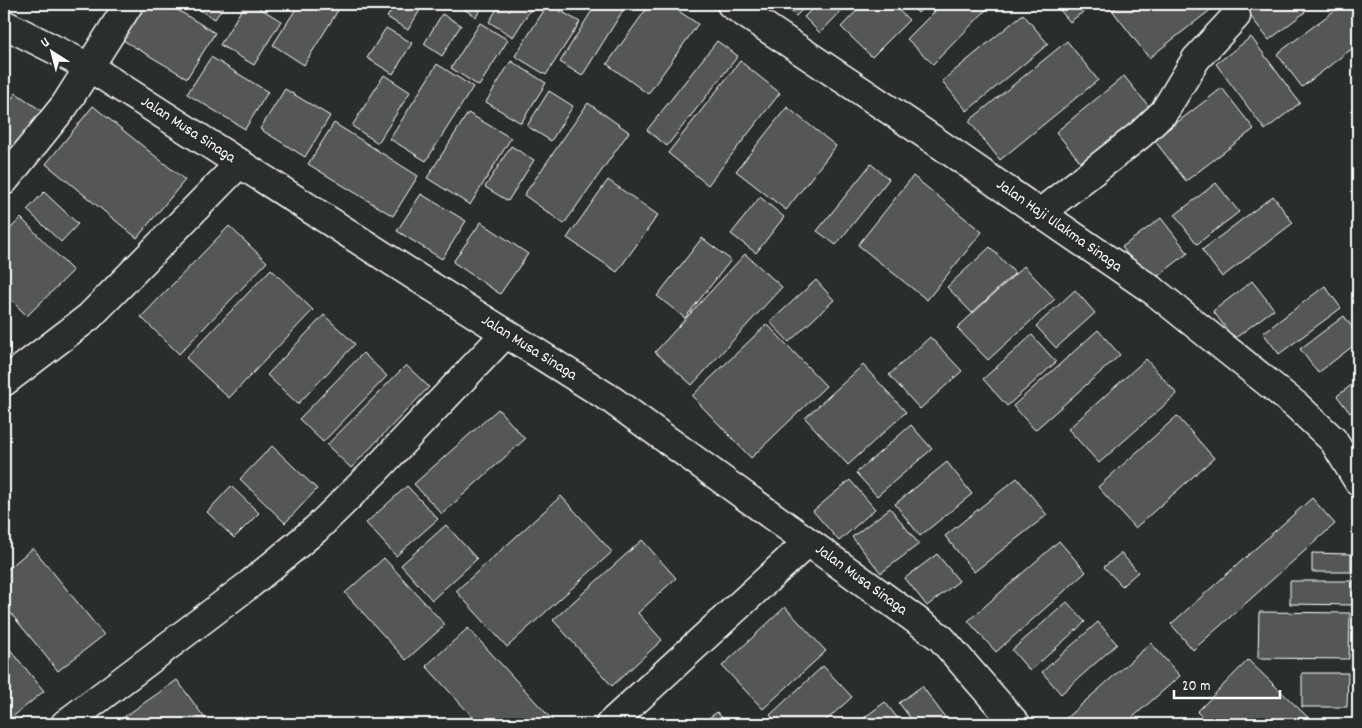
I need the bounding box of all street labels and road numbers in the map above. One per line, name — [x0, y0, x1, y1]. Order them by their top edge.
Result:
street label: Jalan Musa Sinaga — [136, 91, 240, 170]
street label: Jalan Haji Ulakma Sinaga — [991, 174, 1127, 279]
street label: Jalan Musa Sinaga — [477, 309, 582, 387]
street label: Jalan Musa Sinaga — [810, 539, 912, 622]

